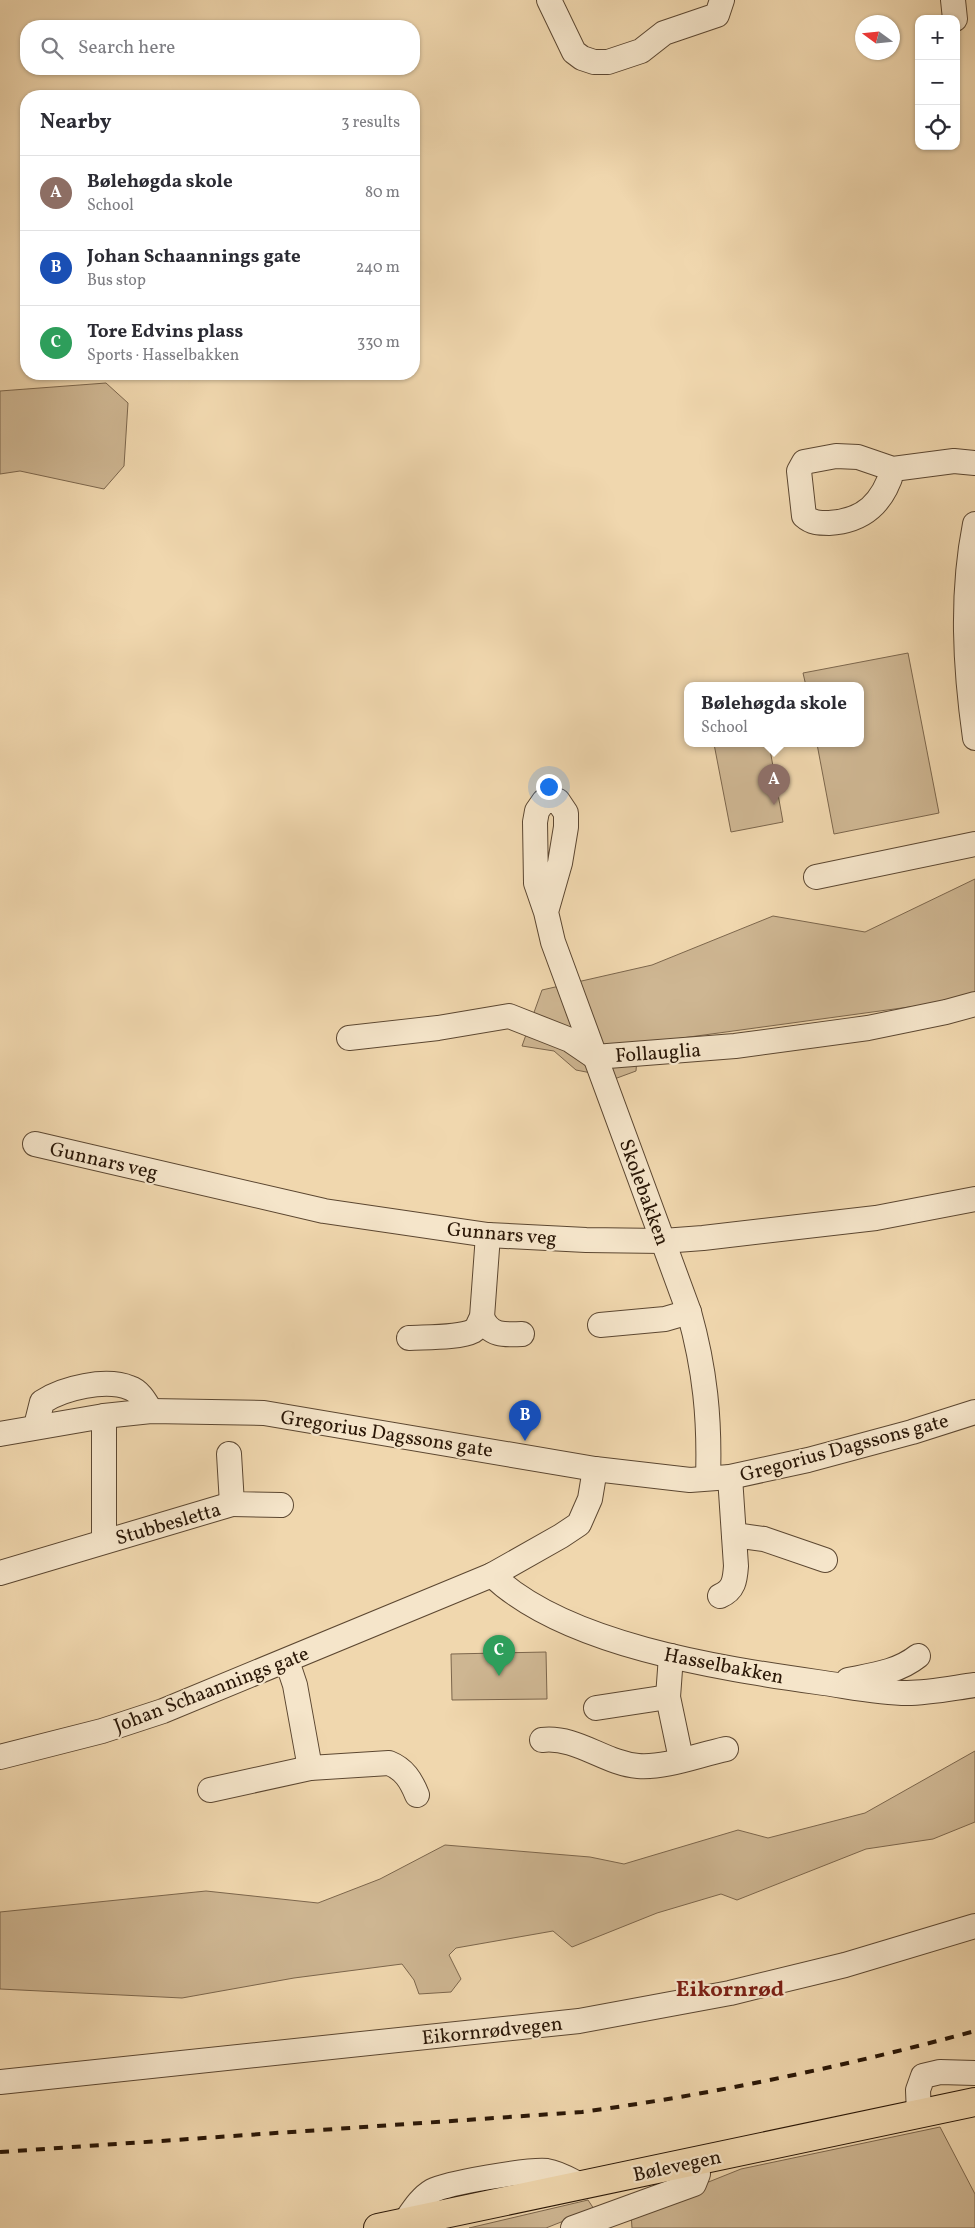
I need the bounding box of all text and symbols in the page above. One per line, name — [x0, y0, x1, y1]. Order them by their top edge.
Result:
north arrow — [855, 15, 900, 60]
map controls — [915, 15, 960, 150]
button: + — [915, 15, 960, 60]
search box — [20, 20, 420, 75]
icon: search — [38, 34, 66, 62]
text: Search here — [78, 35, 175, 61]
button: − — [915, 60, 960, 105]
button: locate — [915, 105, 960, 150]
text: Nearby — [40, 108, 111, 137]
text: 3 results — [341, 112, 400, 134]
text: Bølehøgda skole — [87, 169, 233, 195]
text: A — [50, 182, 62, 204]
text: 80 m — [365, 182, 400, 204]
text: School — [87, 195, 134, 217]
text: Johan Schaannings gate — [87, 244, 301, 270]
text: B — [51, 257, 61, 279]
text: 240 m — [356, 257, 400, 279]
text: Bus stop — [87, 270, 146, 292]
text: Tore Edvins plass — [87, 319, 243, 345]
text: C — [51, 332, 61, 354]
text: 330 m — [357, 332, 400, 354]
text: Sports · Hasselbakken — [87, 345, 239, 367]
popup — [684, 682, 864, 747]
text: Bølehøgda skole — [701, 691, 847, 717]
text: School — [701, 717, 748, 739]
pin: A — [758, 764, 790, 805]
your location — [536, 774, 562, 800]
street label: Follauglia — [614, 1037, 702, 1071]
street label: Gunnars veg — [47, 1136, 160, 1188]
street label: Skolebakken — [611, 1136, 675, 1250]
street label: Gunnars veg — [446, 1216, 558, 1254]
pin: B — [509, 1400, 541, 1441]
street label: Gregorius Dagssons gate — [278, 1404, 495, 1466]
street label: Gregorius Dagssons gate — [737, 1408, 952, 1490]
street label: Stubbesletta — [113, 1497, 225, 1553]
pin: C — [483, 1635, 515, 1676]
street label: Johan Schaannings gate — [110, 1641, 313, 1741]
street label: Hasselbakken — [661, 1642, 786, 1692]
district label: Eikornrød — [676, 1975, 784, 2006]
street label: Eikornrødvegen — [420, 2011, 564, 2053]
street label: Bølevegen — [631, 2144, 724, 2190]

